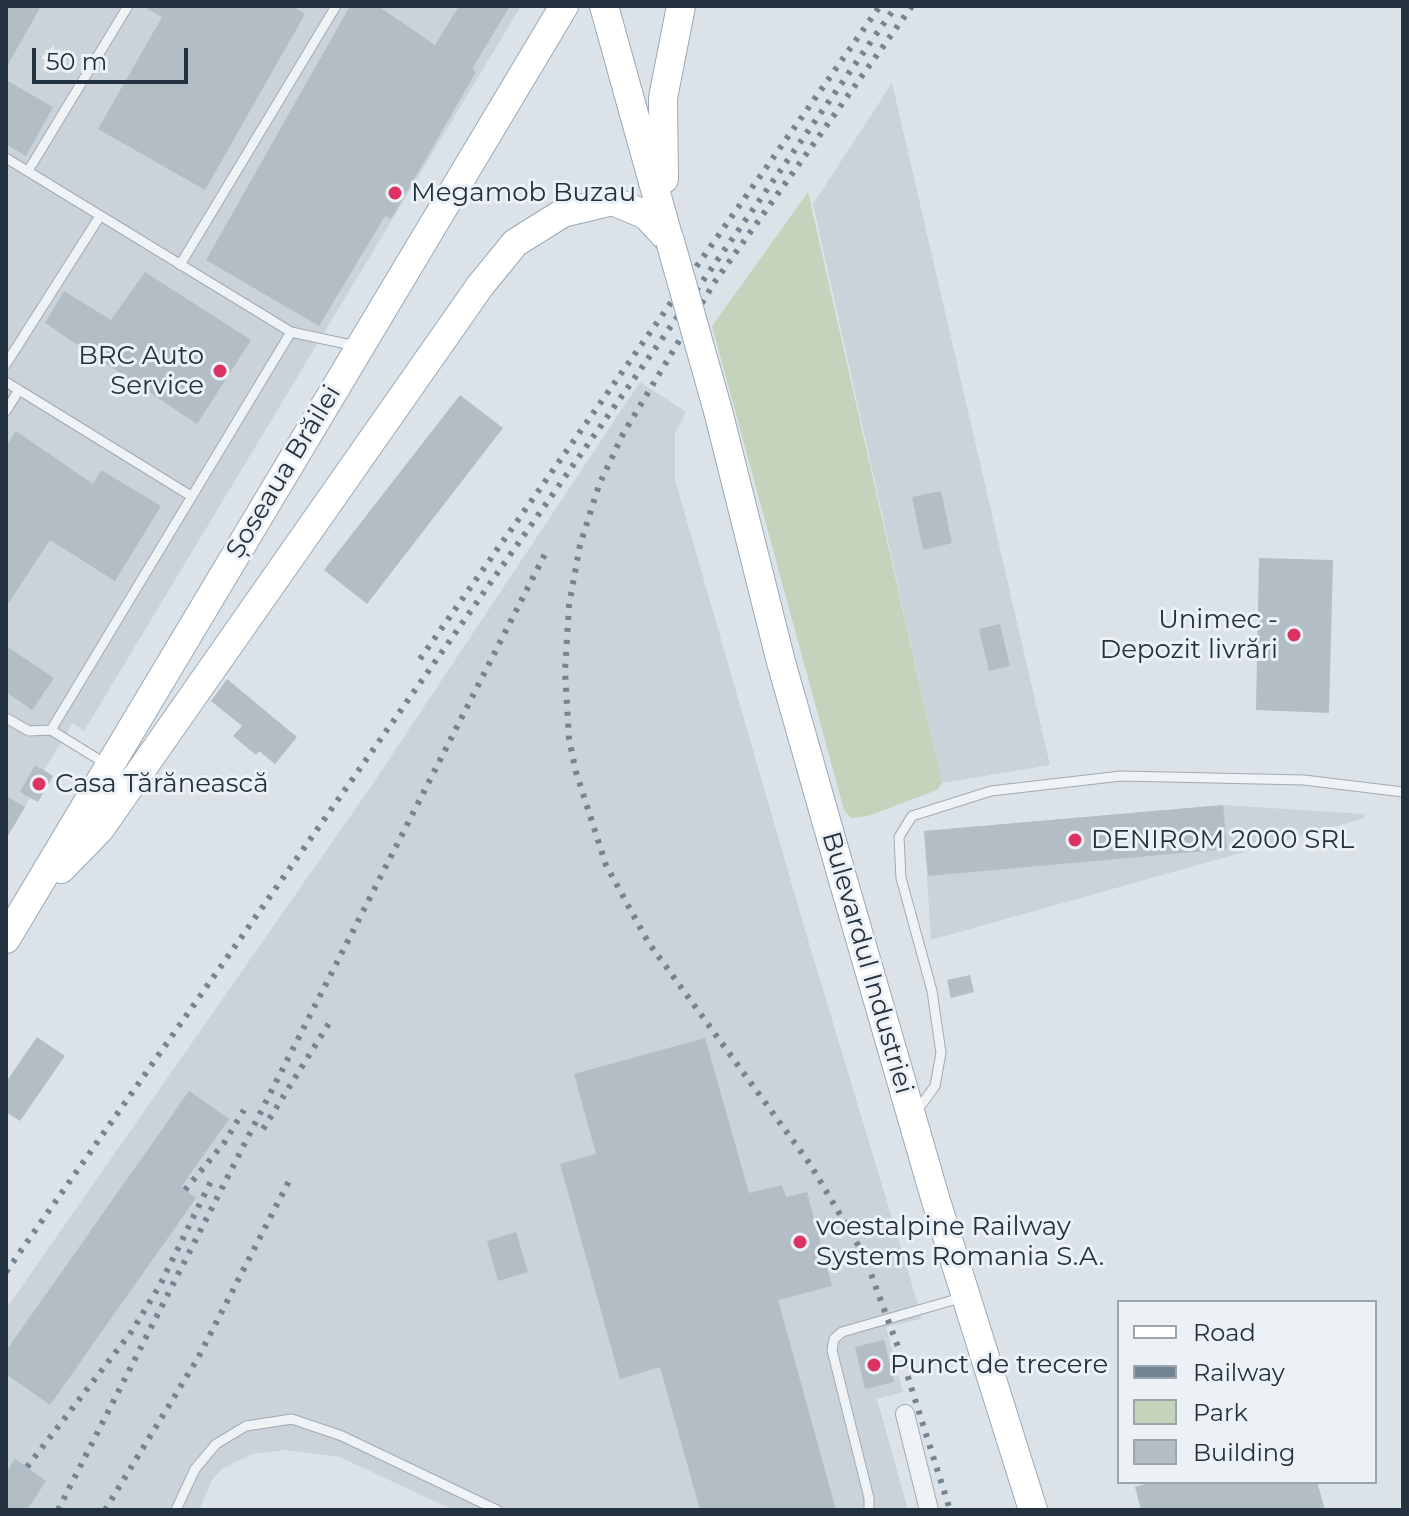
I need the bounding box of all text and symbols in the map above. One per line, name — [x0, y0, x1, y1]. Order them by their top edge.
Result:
scale bar — [36, 32, 192, 82]
text: 50 m — [46, 47, 107, 76]
place label: Megamob Buzau — [411, 177, 636, 209]
marker: Megamob Buzau — [386, 184, 404, 202]
place label: BRC Auto Service — [78, 340, 204, 402]
marker: BRC Auto Service — [211, 362, 229, 380]
street label: Șoseaua Brăilei — [220, 380, 348, 564]
place label: Unimec - Depozit livrări — [1100, 604, 1278, 666]
marker: Unimec - Depozit livrări — [1285, 626, 1303, 644]
place label: Casa Tărănească — [55, 768, 269, 800]
marker: Casa Tărănească — [30, 775, 48, 793]
place label: DENIROM 2000 SRL — [1091, 824, 1354, 856]
street label: Bulevardul Industriei — [815, 828, 919, 1098]
marker: DENIROM 2000 SRL — [1066, 831, 1084, 849]
place label: voestalpine Railway Systems Romania S.A. — [816, 1211, 1104, 1272]
marker: voestalpine Railway Systems Romania S.A. — [791, 1233, 809, 1251]
legend — [1117, 1300, 1377, 1484]
text: Road — [1193, 1318, 1256, 1347]
place label: Punct de trecere — [890, 1349, 1108, 1381]
marker: Punct de trecere — [865, 1356, 883, 1374]
text: Railway — [1193, 1358, 1285, 1387]
text: Park — [1193, 1398, 1248, 1427]
text: Building — [1193, 1438, 1296, 1467]

